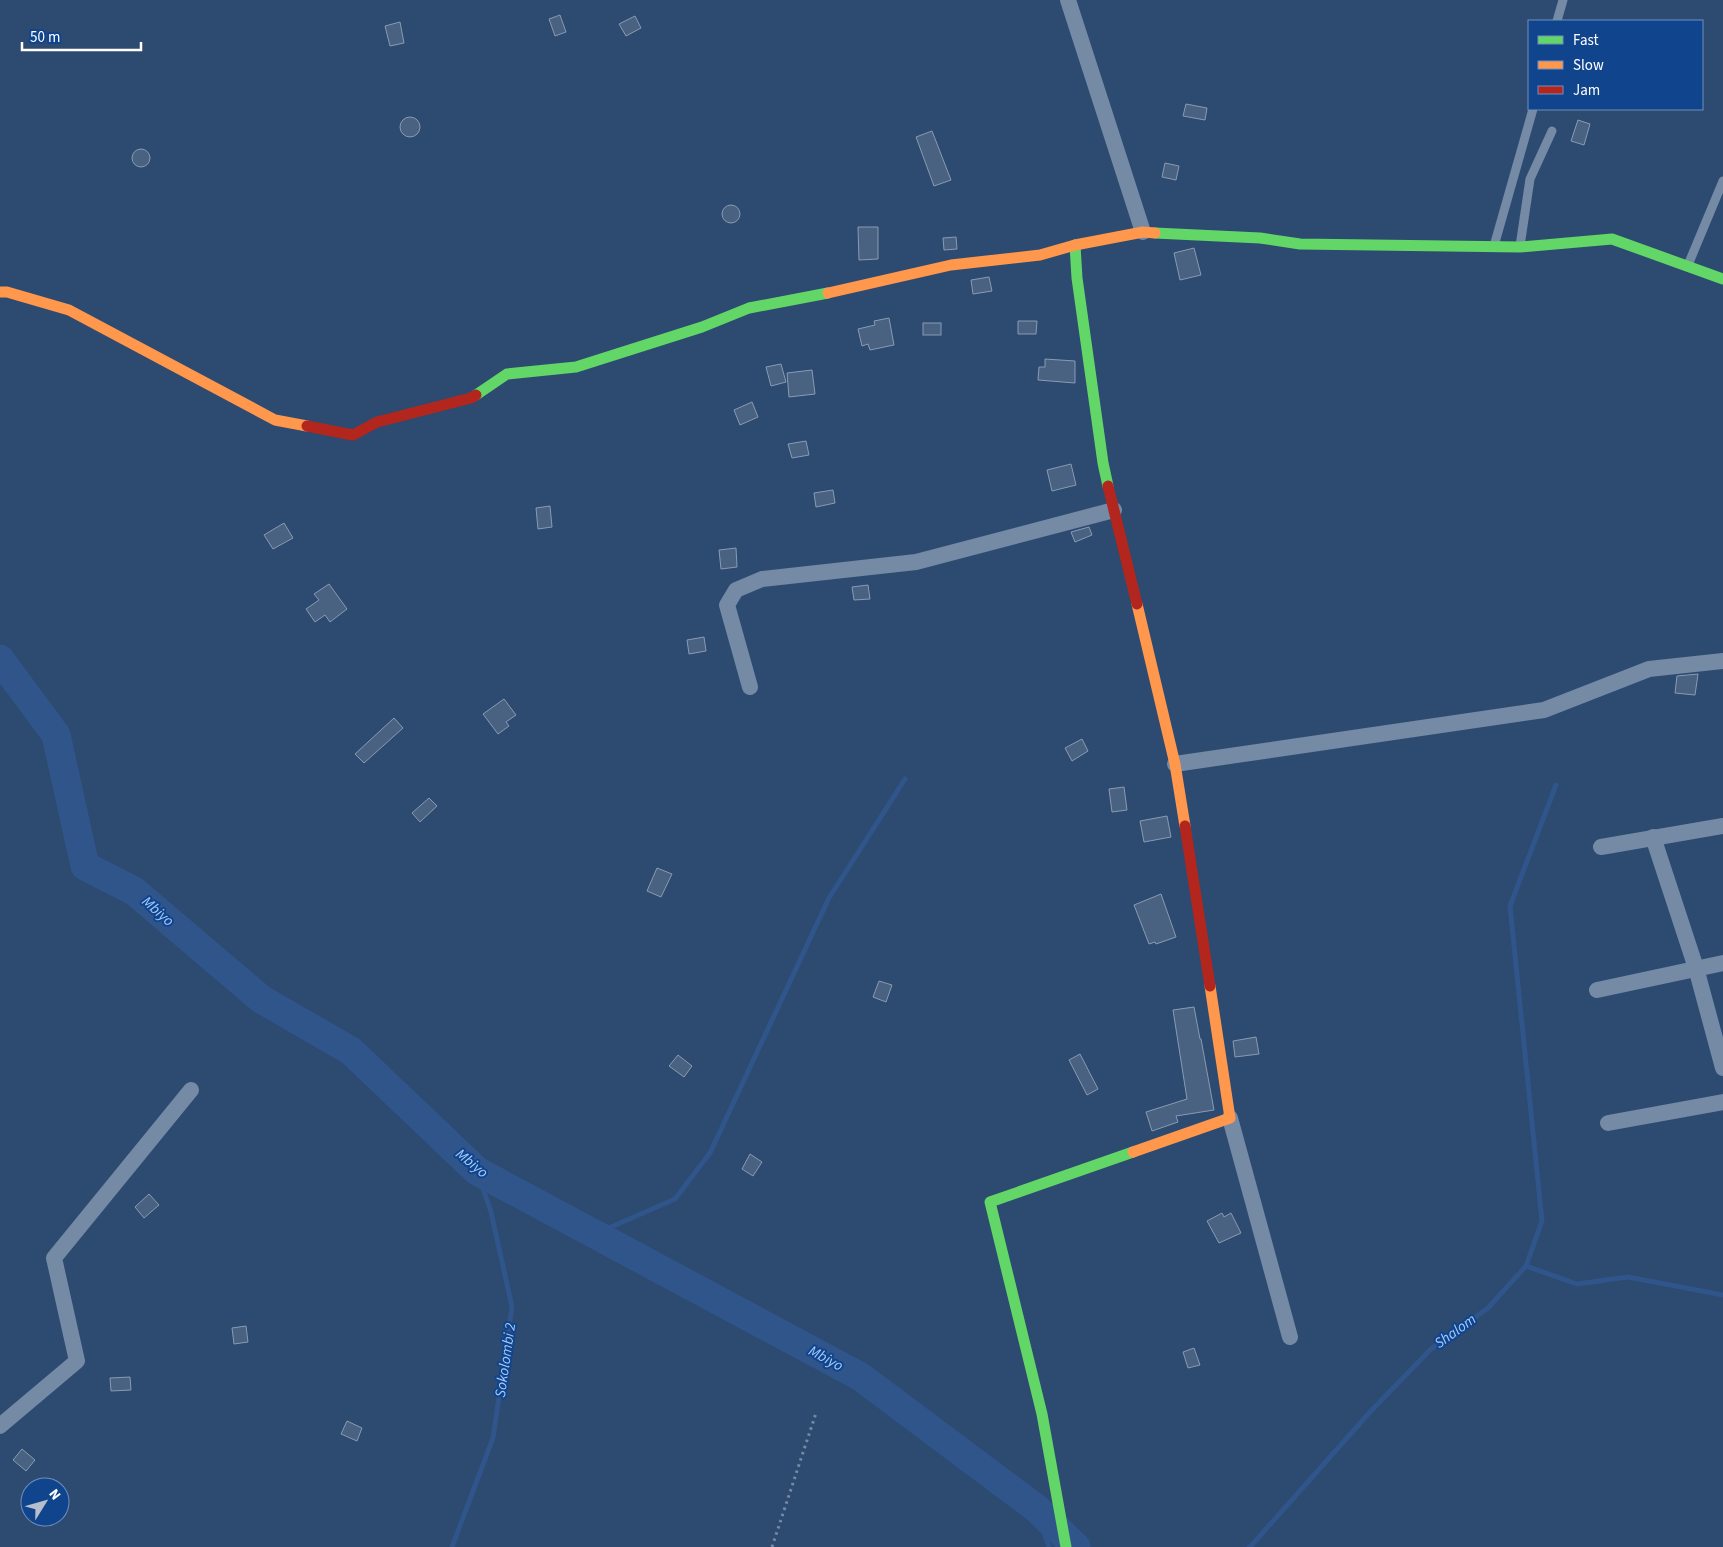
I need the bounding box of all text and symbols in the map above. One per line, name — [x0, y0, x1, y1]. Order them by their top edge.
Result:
scale bar — [22, 20, 141, 52]
legend — [1528, 20, 1703, 110]
text: 50 m — [30, 27, 60, 48]
text: Fast — [1573, 30, 1599, 51]
text: Slow — [1573, 55, 1604, 76]
text: Jam — [1573, 80, 1600, 101]
water label: Mbiyo — [137, 891, 179, 931]
water label: Mbiyo — [451, 1144, 493, 1183]
water label: Shalom — [1430, 1309, 1480, 1354]
water label: Sokolombi 2 — [490, 1321, 521, 1399]
water label: Mbiyo — [805, 1341, 847, 1376]
north arrow — [20, 1477, 70, 1527]
text: N — [44, 1485, 65, 1505]

